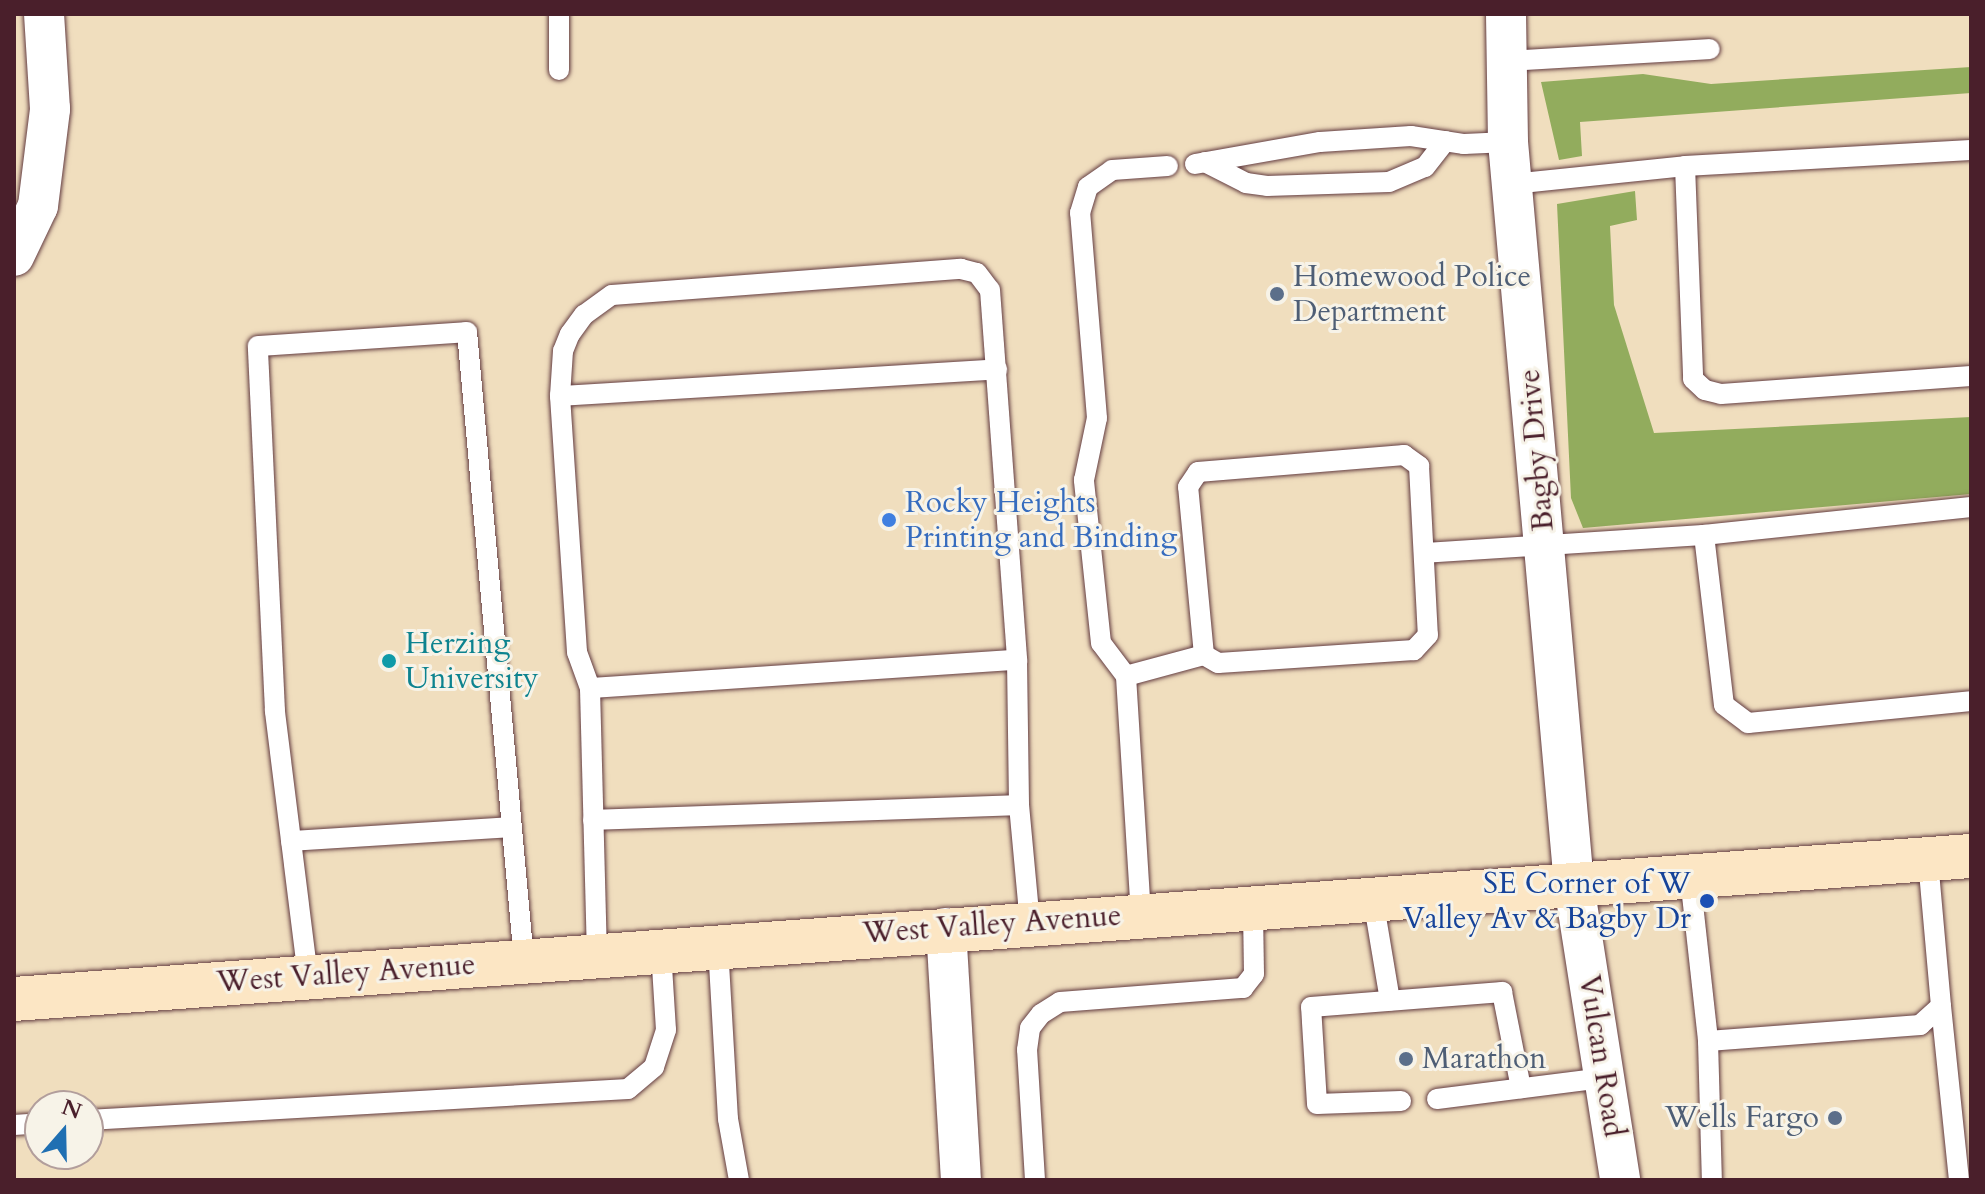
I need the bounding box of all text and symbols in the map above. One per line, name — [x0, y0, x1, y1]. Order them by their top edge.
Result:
place label: Homewood Police Department — [1293, 259, 1531, 330]
marker: Homewood Police Department — [1268, 285, 1286, 303]
street label: Bagby Drive — [1512, 367, 1562, 533]
place label: Rocky Heights Printing and Binding — [905, 485, 1177, 556]
marker: Rocky Heights Printing and Binding — [880, 511, 898, 529]
place label: Herzing University — [405, 626, 539, 696]
marker: Herzing University — [380, 652, 398, 670]
place label: SE Corner of W Valley Av & Bagby Dr — [1403, 866, 1691, 936]
marker: SE Corner of W Valley Av & Bagby Dr — [1698, 892, 1716, 910]
street label: West Valley Avenue — [861, 898, 1123, 952]
street label: West Valley Avenue — [215, 947, 477, 1001]
street label: Vulcan Road — [1570, 972, 1632, 1140]
place label: Marathon — [1422, 1041, 1546, 1077]
marker: Marathon — [1397, 1050, 1415, 1068]
north arrow — [24, 1090, 104, 1170]
text: N — [57, 1092, 86, 1127]
place label: Wells Fargo — [1665, 1100, 1819, 1136]
marker: Wells Fargo — [1826, 1109, 1844, 1127]

